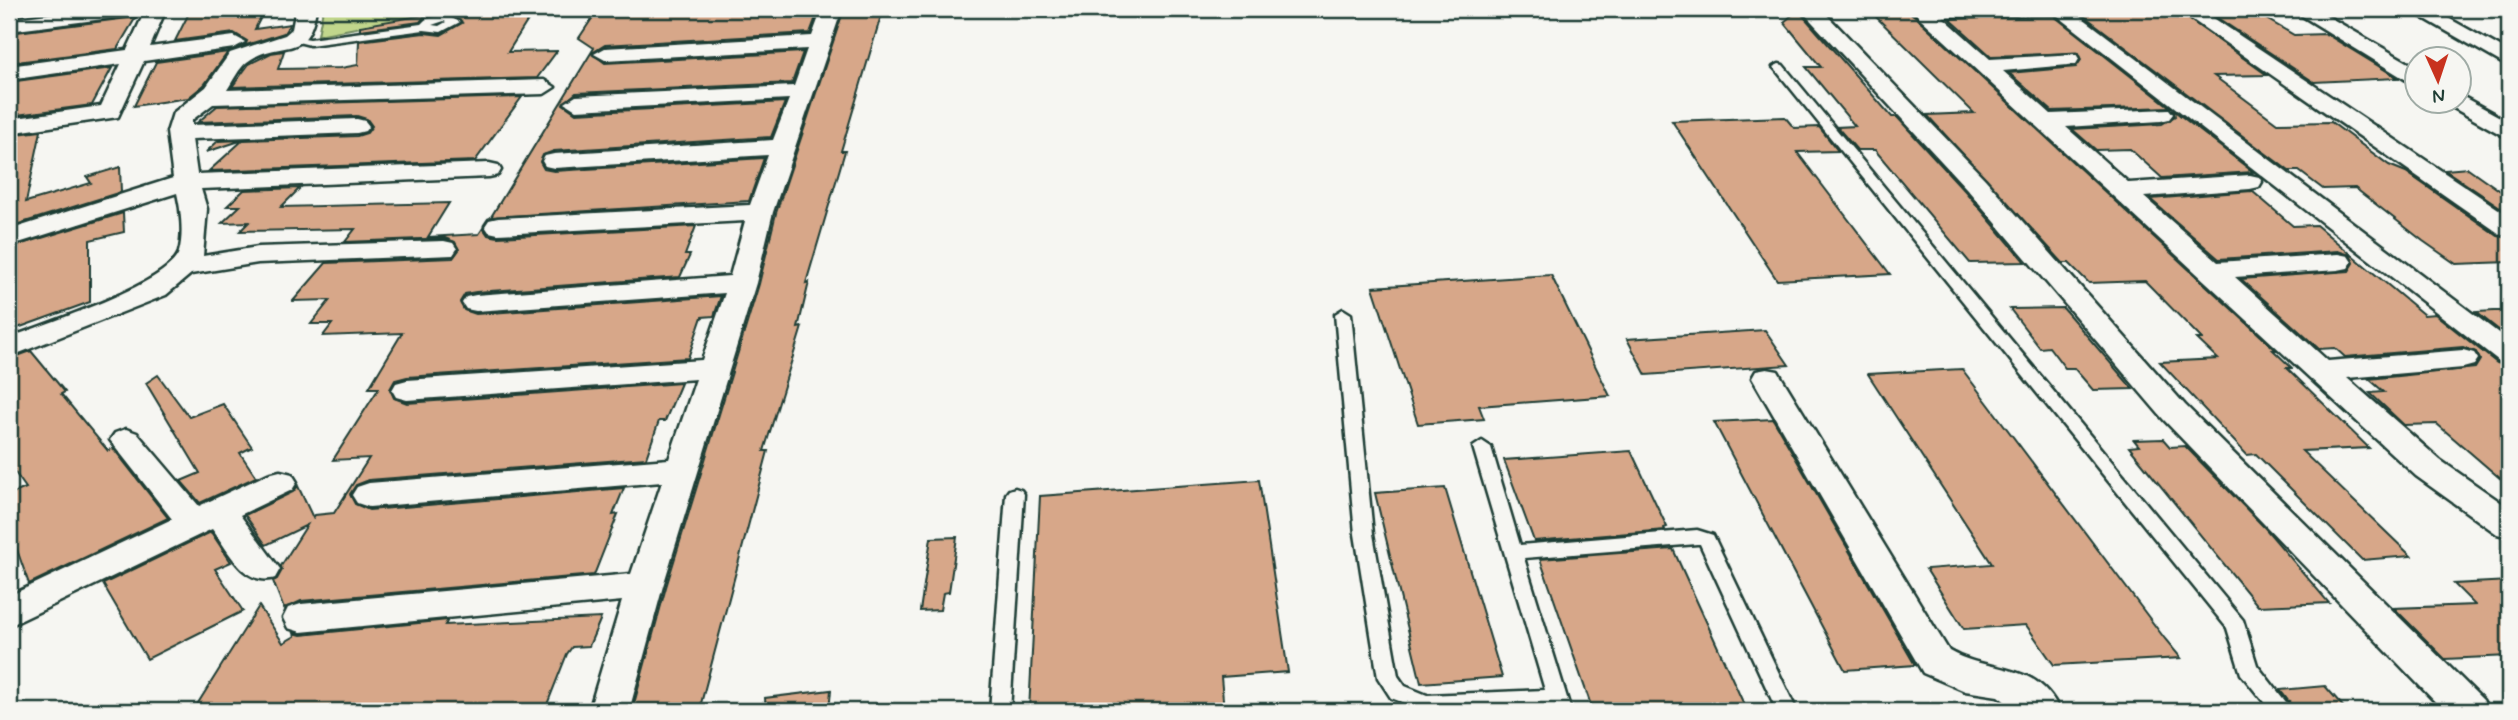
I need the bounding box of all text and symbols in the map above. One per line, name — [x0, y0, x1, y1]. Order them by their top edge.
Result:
north arrow — [2402, 46, 2472, 116]
text: N — [2432, 83, 2446, 108]

